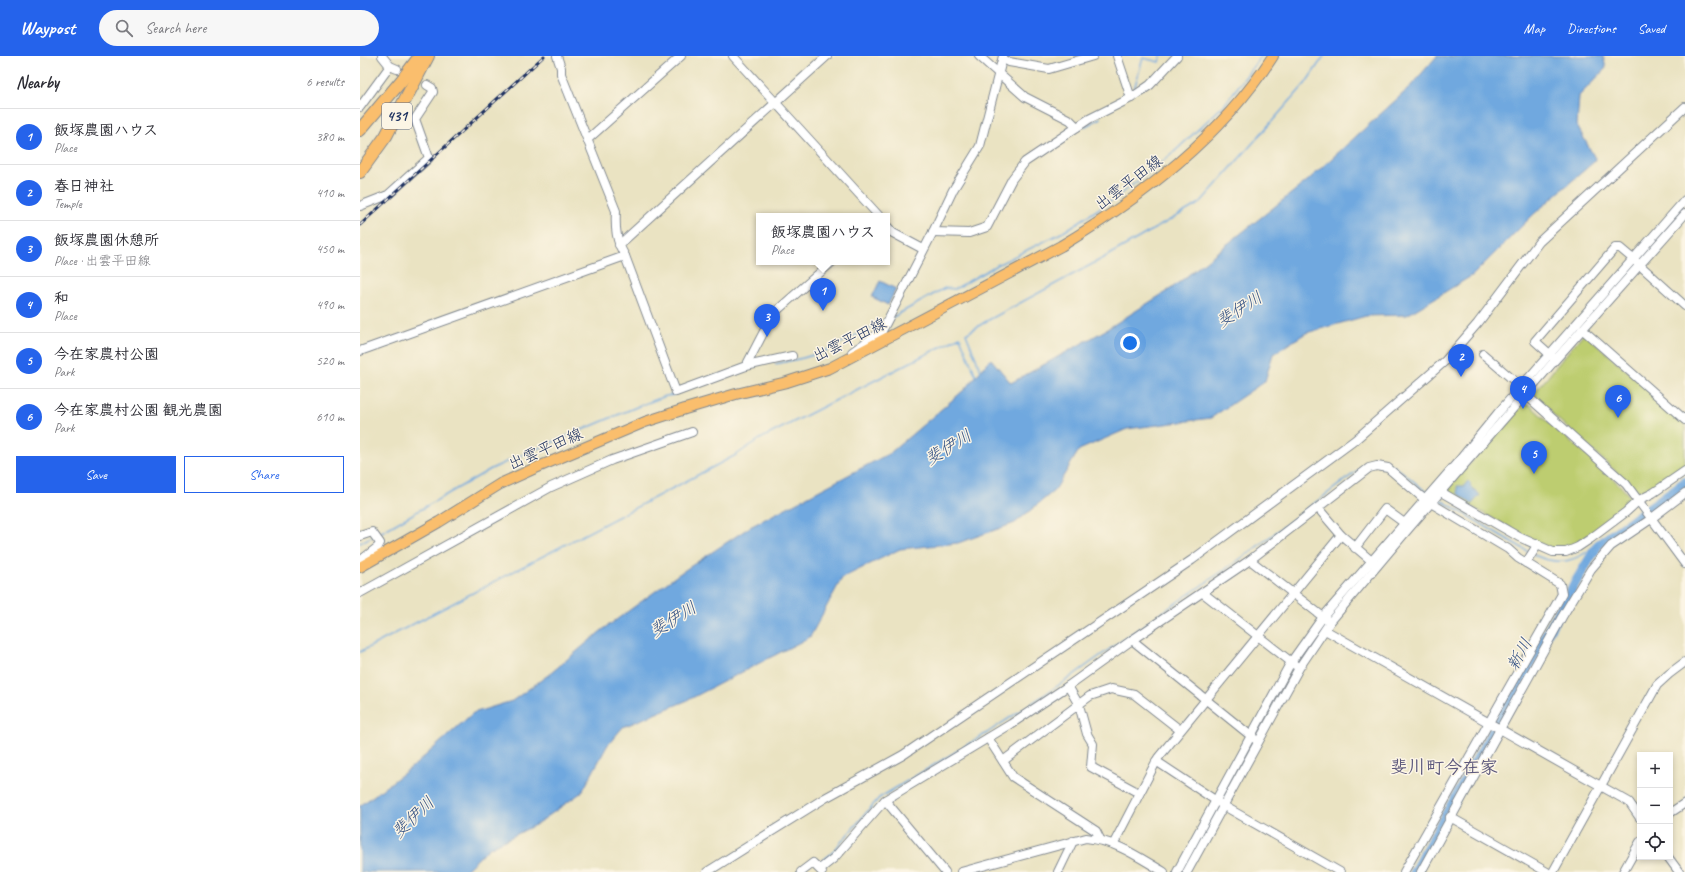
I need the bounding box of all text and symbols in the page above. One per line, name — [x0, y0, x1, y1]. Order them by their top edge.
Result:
search box — [99, 10, 379, 46]
text: Waypost — [20, 16, 75, 40]
icon: search — [113, 17, 135, 39]
text: Search here — [145, 19, 206, 38]
text: Map — [1524, 20, 1545, 37]
text: Directions — [1567, 20, 1616, 37]
text: Saved — [1638, 20, 1665, 37]
text: Nearby — [16, 72, 59, 93]
text: 6 results — [306, 74, 344, 90]
road number: 431 — [382, 103, 412, 129]
text: 飯塚農園ハウス — [54, 121, 158, 140]
text: 1 — [26, 129, 32, 145]
text: 380 m — [316, 129, 344, 145]
text: Place — [54, 140, 77, 156]
street label: 出雲平田線 — [1091, 151, 1167, 215]
text: 春日神社 — [54, 177, 114, 196]
text: 2 — [26, 185, 32, 201]
text: 410 m — [316, 185, 344, 201]
text: Temple — [54, 196, 82, 212]
popup — [756, 213, 890, 265]
text: 飯塚農園ハウス — [771, 223, 875, 242]
text: 飯塚農園休憩所 — [54, 231, 159, 250]
text: 3 — [26, 241, 32, 257]
text: 450 m — [316, 241, 344, 257]
text: Place — [771, 242, 794, 258]
text: Place · 出雲平田線 — [54, 253, 151, 269]
pin: 1 — [810, 278, 836, 311]
water label: 斐伊川 — [1212, 287, 1266, 332]
text: 和 — [54, 289, 69, 308]
text: 4 — [26, 297, 32, 313]
text: 490 m — [316, 297, 344, 313]
pin: 3 — [754, 304, 780, 337]
text: Place — [54, 308, 77, 324]
street label: 出雲平田線 — [809, 313, 890, 366]
your location — [1120, 333, 1140, 353]
pin: 2 — [1448, 344, 1474, 377]
text: 今在家農村公園 — [54, 345, 159, 364]
text: 5 — [26, 353, 32, 369]
text: 520 m — [316, 353, 344, 369]
text: Park — [54, 364, 75, 380]
pin: 4 — [1510, 376, 1536, 409]
pin: 6 — [1605, 385, 1631, 418]
text: 今在家農村公園 観光農園 — [54, 401, 223, 420]
text: 6 — [26, 409, 32, 425]
text: 610 m — [316, 409, 344, 425]
text: Park — [54, 420, 75, 436]
street label: 出雲平田線 — [505, 424, 586, 474]
water label: 斐伊川 — [921, 425, 975, 470]
pin: 5 — [1521, 441, 1547, 474]
button: Save — [16, 456, 176, 493]
button: Share — [184, 456, 344, 493]
water label: 斐伊川 — [646, 597, 700, 642]
water label: 新川 — [1502, 634, 1537, 674]
map controls — [1637, 752, 1673, 860]
button: + — [1637, 752, 1673, 788]
district label: 斐川町今在家 — [1390, 756, 1498, 778]
button: − — [1637, 788, 1673, 824]
water label: 斐伊川 — [388, 792, 439, 843]
button: locate — [1637, 824, 1673, 860]

